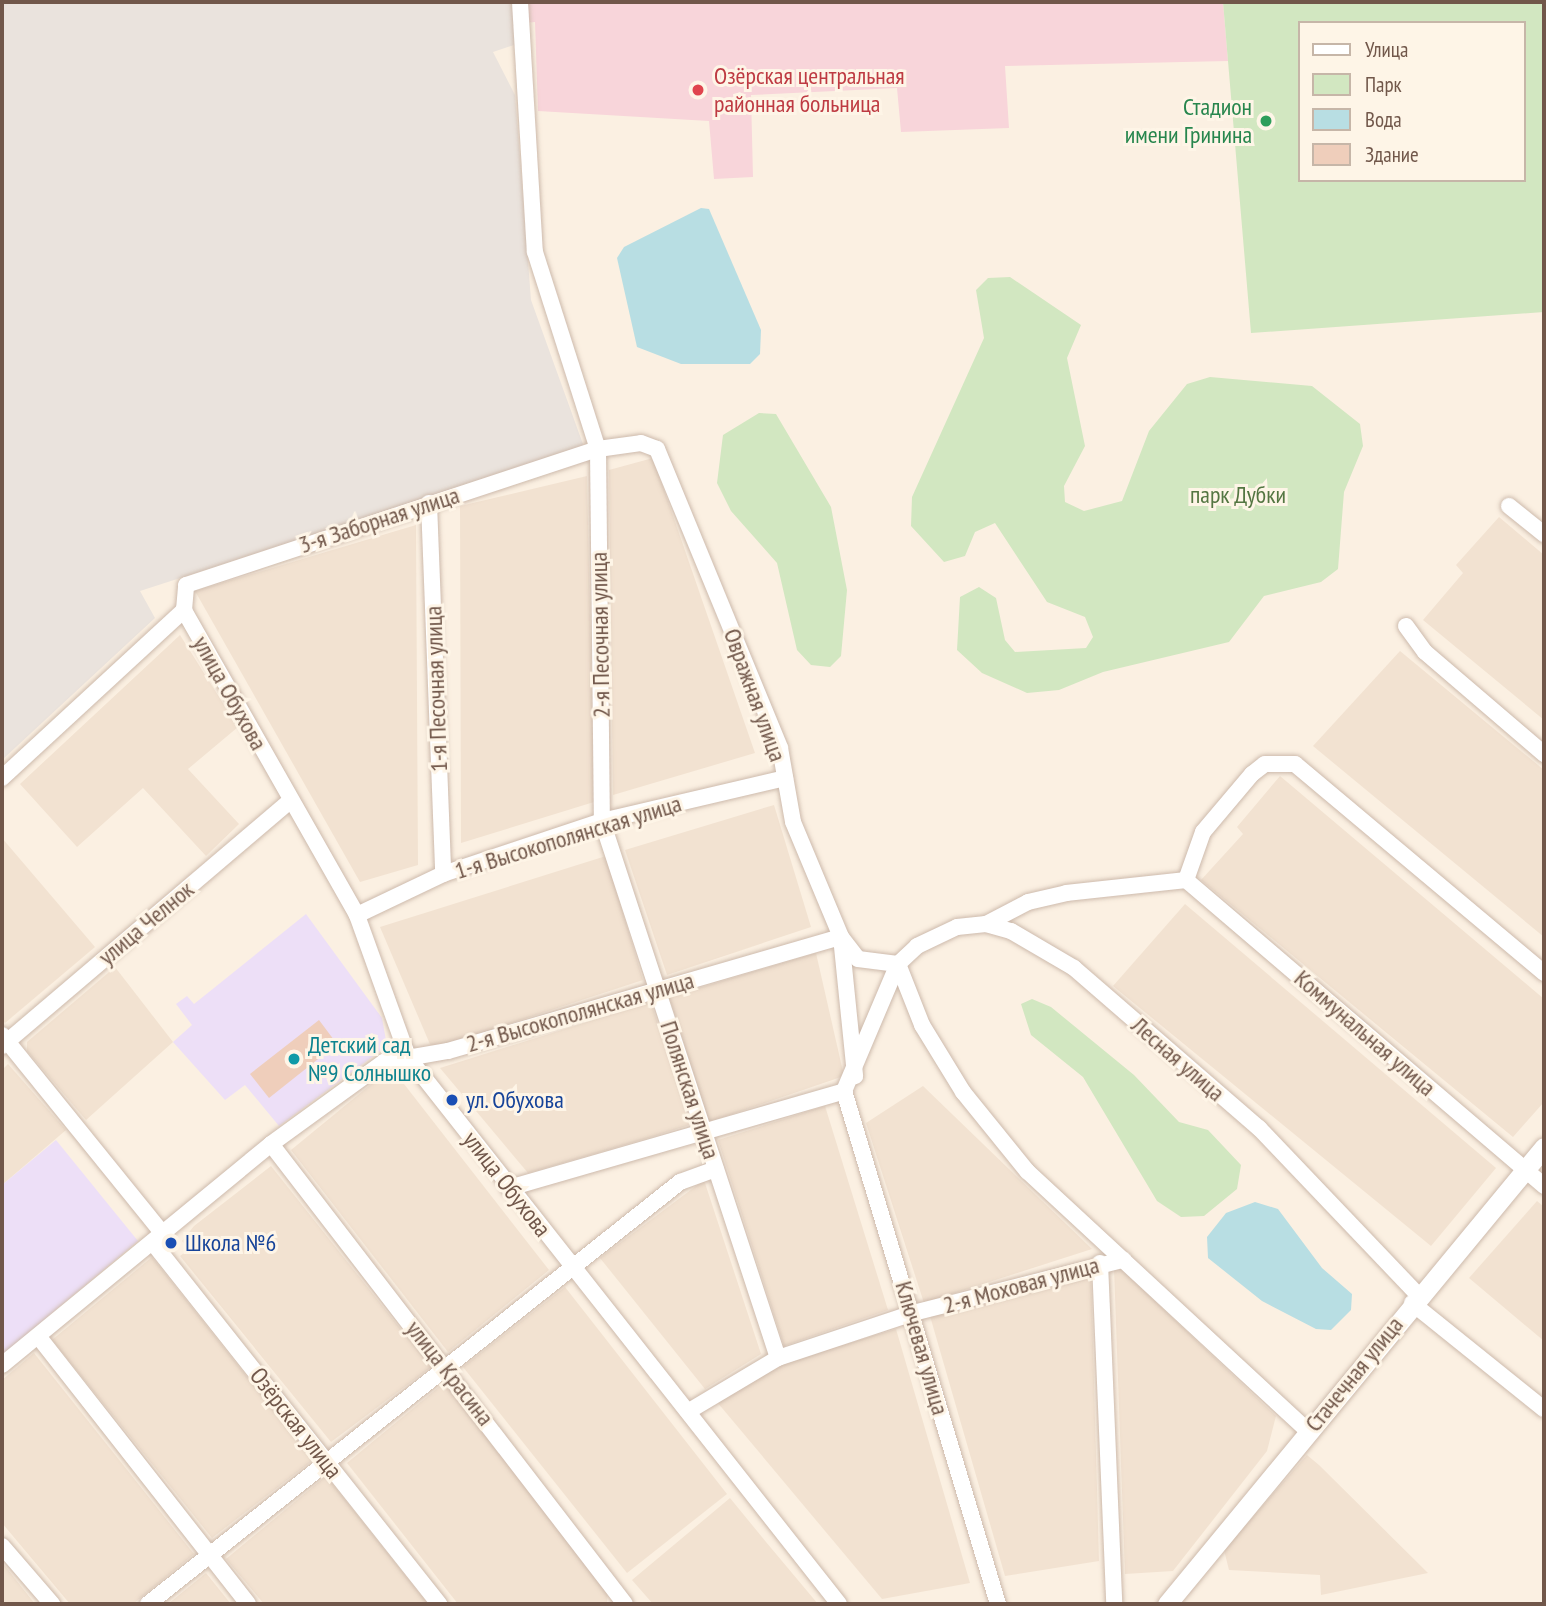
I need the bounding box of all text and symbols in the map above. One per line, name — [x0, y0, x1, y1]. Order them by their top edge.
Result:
legend — [1298, 21, 1525, 182]
text: Улица — [1365, 36, 1408, 63]
place label: Озёрская центральная районная больница — [714, 62, 905, 118]
text: Парк — [1365, 71, 1402, 98]
marker: Озёрская центральная районная больница — [688, 80, 708, 100]
place label: Стадион имени Гринина — [1125, 93, 1252, 149]
text: Вода — [1365, 106, 1402, 133]
marker: Стадион имени Гринина — [1258, 113, 1274, 129]
text: Здание — [1365, 141, 1419, 168]
street label: 3-я Заборная улица — [295, 481, 463, 559]
park label: парк Дубки — [1190, 481, 1286, 509]
street label: 2-я Песочная улица — [584, 552, 616, 718]
street label: 1-я Песочная улица — [419, 605, 453, 773]
street label: Овражная улица — [718, 625, 792, 765]
street label: улица Обухова — [187, 631, 273, 755]
street label: 1-я Высокополянская улица — [451, 789, 685, 885]
street label: улица Челнок — [93, 875, 199, 971]
street label: Коммунальная улица — [1289, 964, 1441, 1102]
street label: 2-я Высокополянская улица — [463, 966, 697, 1058]
street label: Лесная улица — [1126, 1011, 1230, 1107]
street label: Полянская улица — [654, 1017, 726, 1163]
place label: Детский сад №9 Солнышко — [308, 1031, 431, 1087]
marker: Детский сад №9 Солнышко — [286, 1051, 302, 1067]
place label: ул. Обухова — [466, 1086, 565, 1114]
marker: ул. Обухова — [444, 1092, 460, 1108]
street label: улица Обухова — [457, 1126, 557, 1242]
place label: Школа №6 — [185, 1229, 276, 1257]
marker: Школа №6 — [163, 1235, 179, 1251]
street label: 2-я Моховая улица — [940, 1250, 1102, 1320]
street label: Ключевая улица — [889, 1278, 955, 1418]
street label: Стачечная улица — [1299, 1311, 1409, 1437]
street label: улица Красина — [400, 1315, 500, 1431]
street label: Озёрская улица — [244, 1362, 348, 1484]

